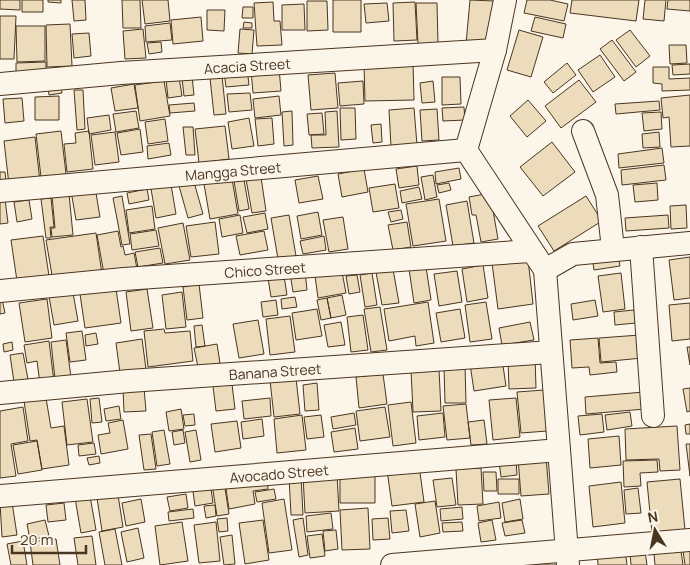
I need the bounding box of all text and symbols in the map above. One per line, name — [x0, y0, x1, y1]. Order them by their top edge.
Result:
street label: Acacia Street — [203, 53, 292, 77]
street label: Mangga Street — [184, 157, 282, 184]
street label: Chico Street — [224, 257, 307, 282]
street label: Banana Street — [228, 358, 322, 384]
street label: Avocado Street — [229, 459, 330, 487]
north arrow — [630, 505, 680, 555]
text: N — [646, 506, 659, 527]
scale bar — [12, 522, 86, 554]
text: 20 m — [20, 529, 53, 550]

